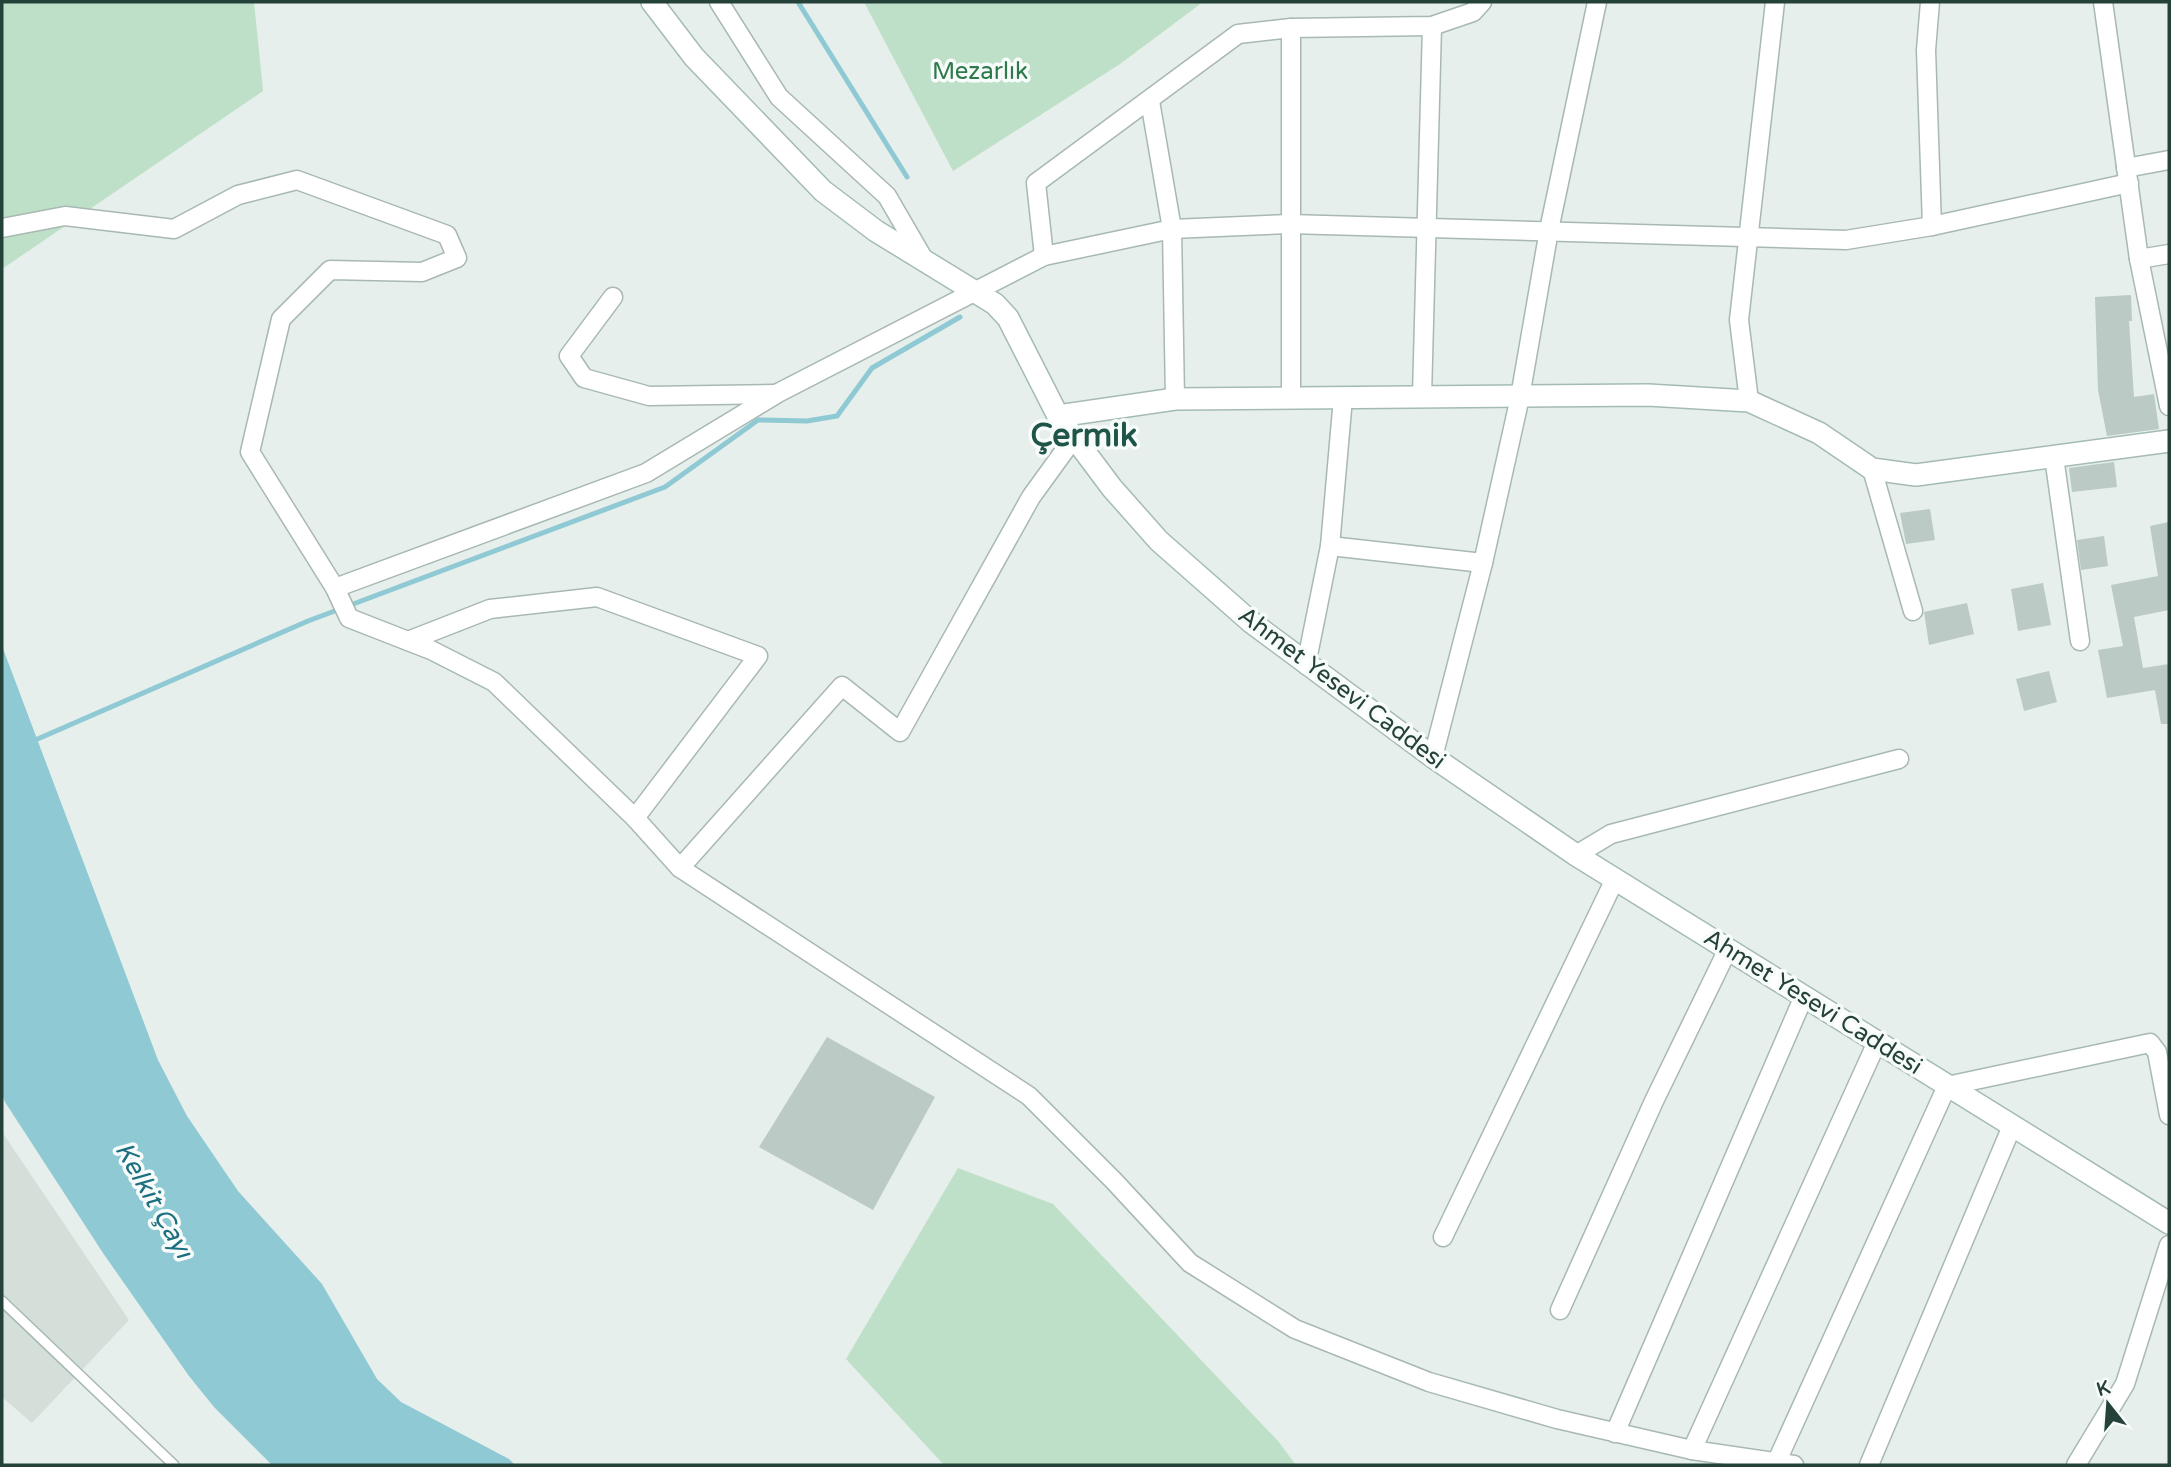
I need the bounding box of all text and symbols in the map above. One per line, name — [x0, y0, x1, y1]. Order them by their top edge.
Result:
park label: Mezarlık — [932, 57, 1028, 86]
district label: Çermik — [1031, 417, 1137, 455]
street label: Ahmet Yesevi Caddesi — [1233, 601, 1451, 775]
street label: Ahmet Yesevi Caddesi — [1698, 923, 1928, 1081]
water label: Kelkit Çayı — [108, 1136, 200, 1265]
north arrow — [2073, 1369, 2143, 1439]
text: K — [2094, 1376, 2113, 1401]

